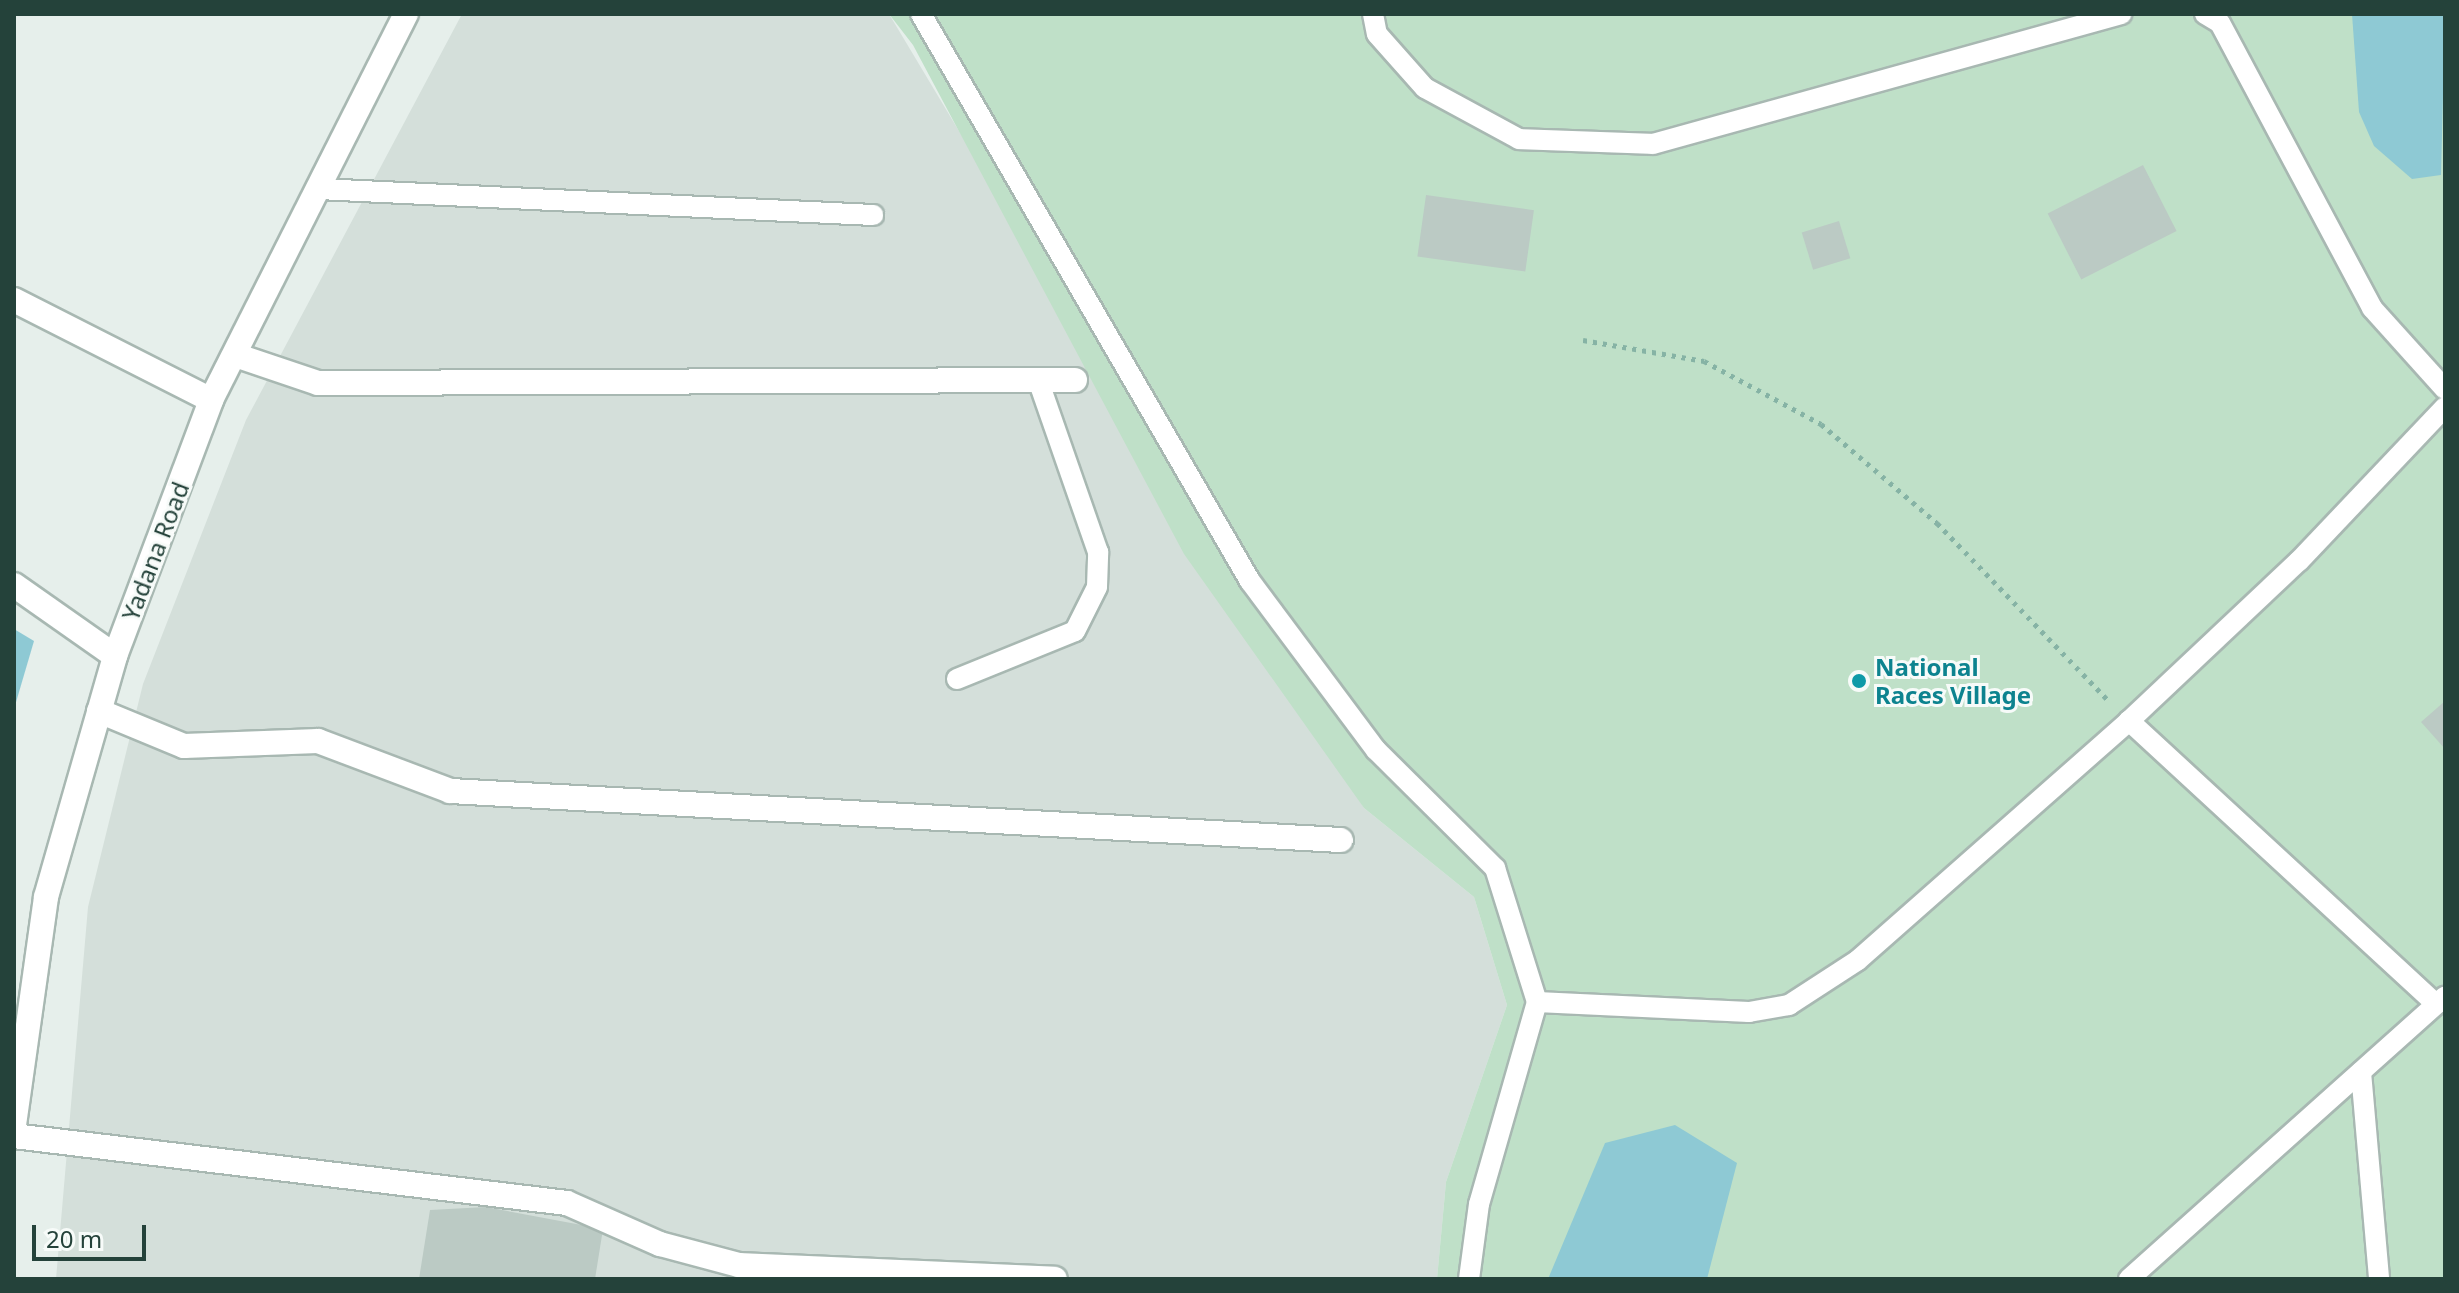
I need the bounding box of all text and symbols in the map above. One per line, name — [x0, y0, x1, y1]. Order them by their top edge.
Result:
street label: Yadana Road — [115, 478, 195, 624]
place label: National Races Village — [1875, 653, 2031, 709]
marker: National Races Village — [1850, 672, 1868, 690]
scale bar — [36, 1209, 150, 1259]
text: 20 m — [46, 1222, 102, 1255]

